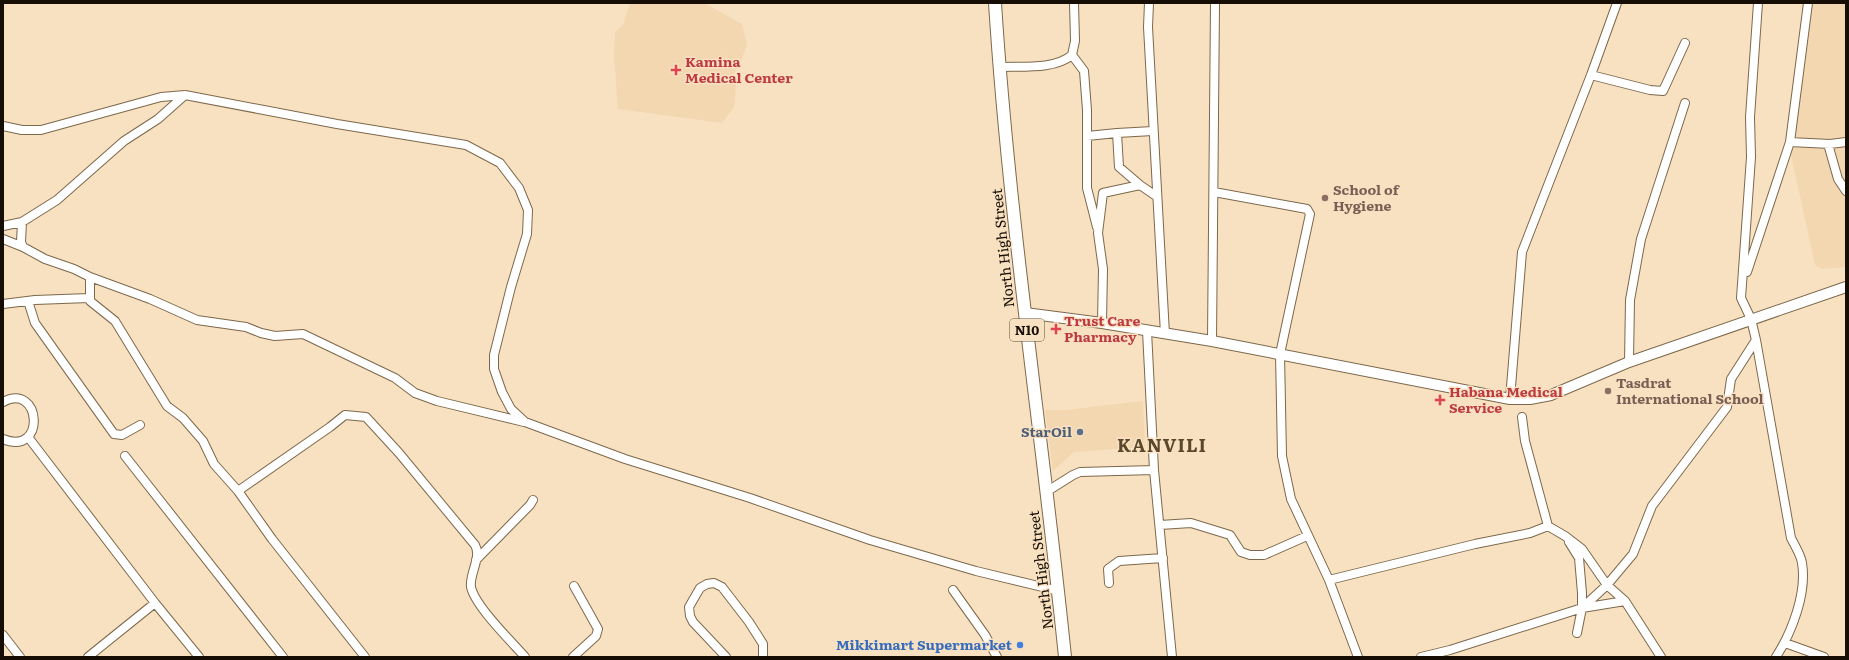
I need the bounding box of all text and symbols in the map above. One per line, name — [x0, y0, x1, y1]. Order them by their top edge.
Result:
place label: Kamina Medical Center — [685, 51, 793, 87]
marker: Kamina Medical Center — [670, 64, 682, 76]
place label: School of Hygiene — [1333, 179, 1401, 215]
street label: North High Street — [986, 187, 1018, 309]
marker: School of Hygiene — [1320, 193, 1330, 203]
place label: Trust Care Pharmacy — [1064, 310, 1140, 346]
road number: N10 — [1010, 319, 1044, 341]
marker: Trust Care Pharmacy — [1051, 324, 1061, 334]
place label: Tasdrat International School — [1616, 372, 1764, 408]
place label: Habana Medical Service — [1449, 381, 1563, 417]
marker: Tasdrat International School — [1603, 386, 1613, 396]
marker: Habana Medical Service — [1434, 394, 1446, 406]
place label: StarOil — [1021, 421, 1072, 441]
marker: StarOil — [1075, 427, 1085, 437]
district label: KANVILI — [1117, 431, 1207, 458]
street label: North High Street — [1023, 509, 1057, 631]
place label: Mikkimart Supermarket — [836, 634, 1013, 654]
marker: Mikkimart Supermarket — [1015, 640, 1025, 650]

